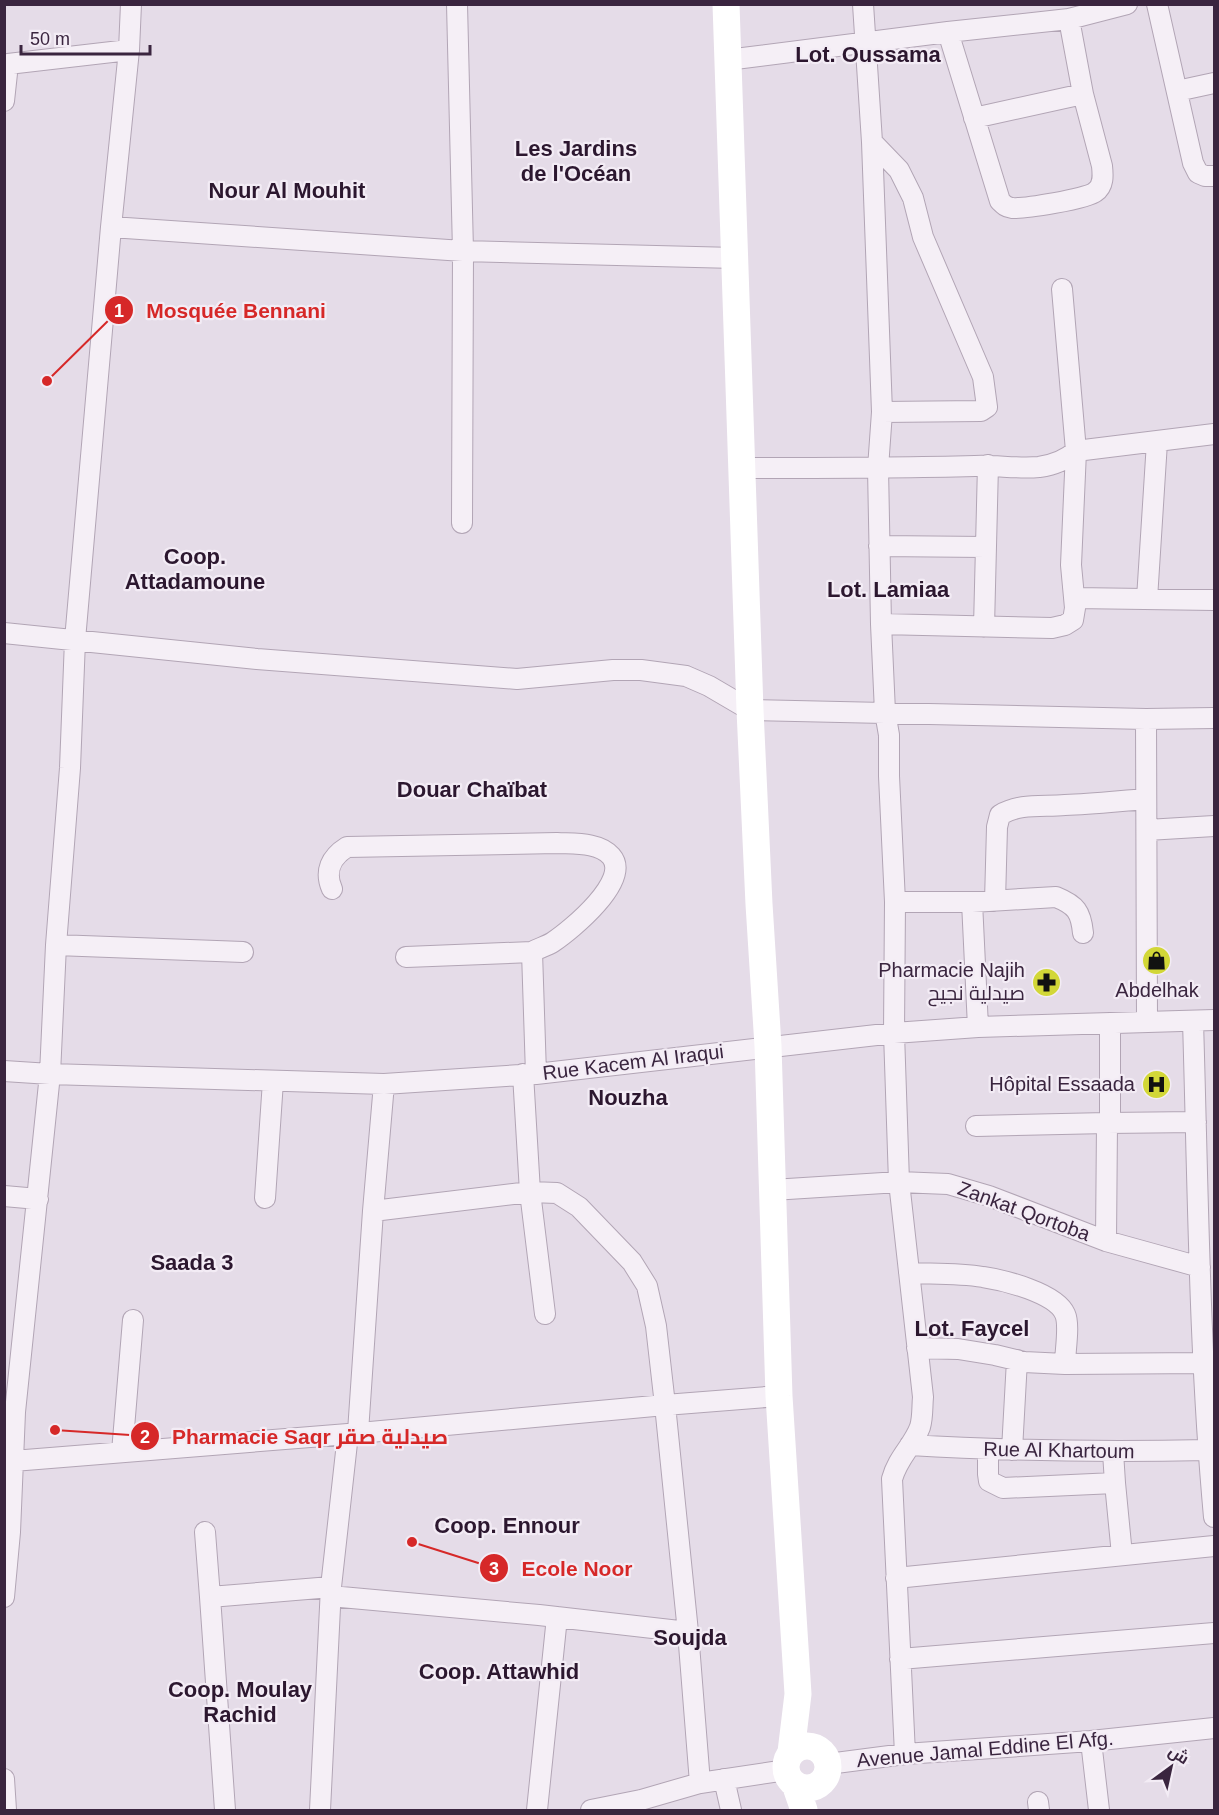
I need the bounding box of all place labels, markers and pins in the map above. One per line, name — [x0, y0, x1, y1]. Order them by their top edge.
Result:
callout: Mosquée Bennani — [104, 291, 338, 330]
shop icon: Abdelhak — [1141, 944, 1173, 976]
place label: Pharmacie Najih صيدلية نجيح — [878, 959, 1025, 1007]
pharmacy icon: Pharmacie Najih صيدلية نجيح — [1030, 966, 1062, 998]
place label: Abdelhak — [1115, 979, 1200, 1001]
hospital icon: Hôpital Essaada — [1140, 1068, 1172, 1100]
place label: Hôpital Essaada — [989, 1073, 1136, 1095]
callout: Pharmacie Saqr صيدلية صقر — [130, 1417, 460, 1456]
callout: Ecole Noor — [479, 1549, 644, 1588]

